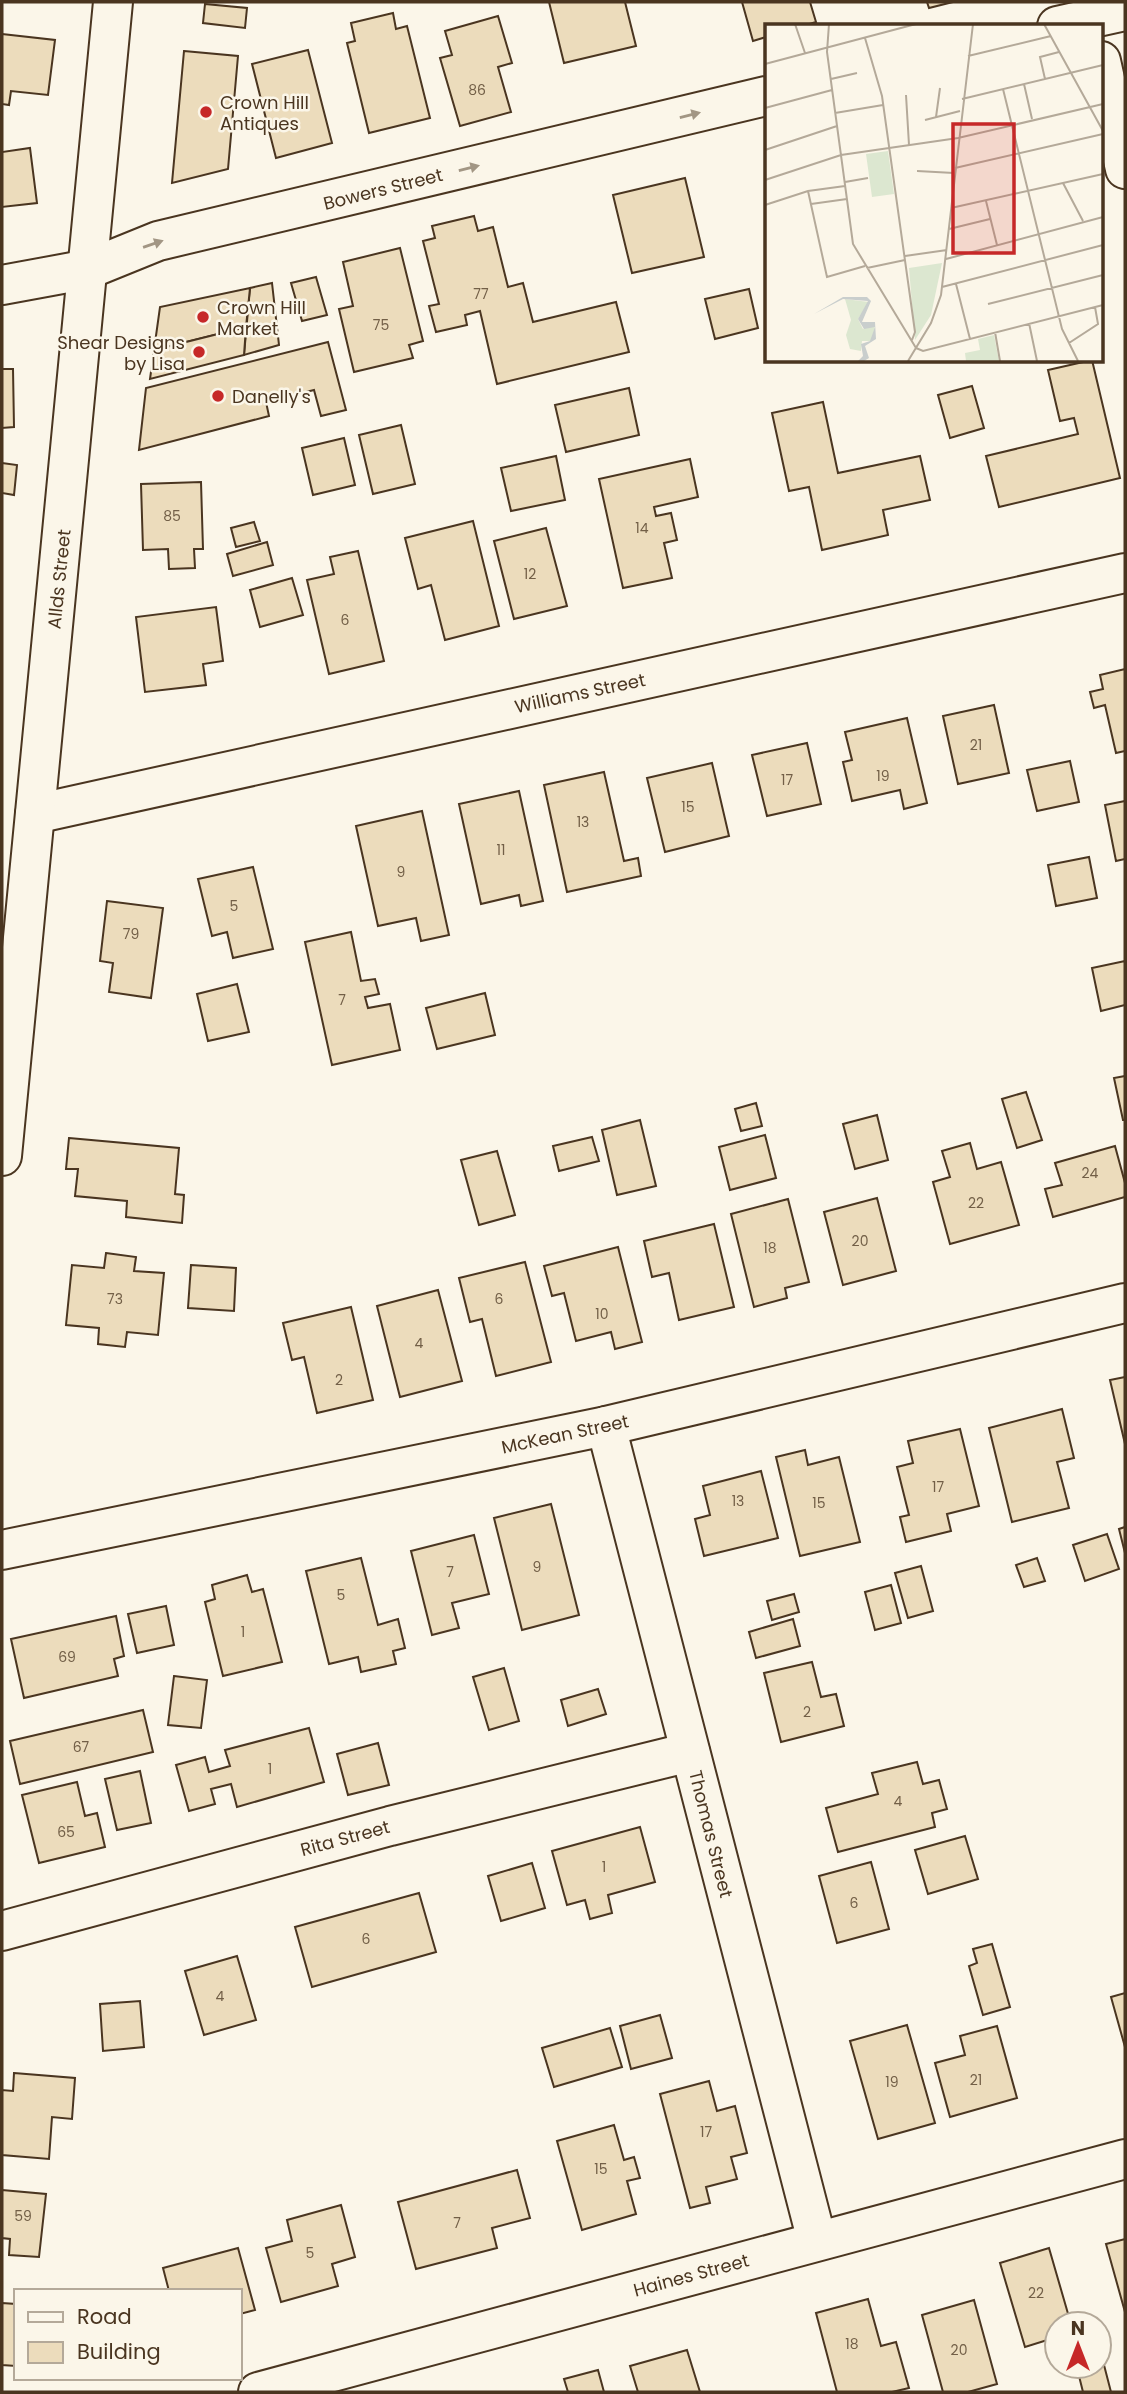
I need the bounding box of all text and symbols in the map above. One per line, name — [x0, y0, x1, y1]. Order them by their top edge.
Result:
inset map — [765, 24, 1102, 362]
house number: 86 — [468, 80, 486, 100]
place label: Crown Hill Antiques — [220, 90, 309, 136]
marker: Crown Hill Antiques — [198, 104, 214, 120]
one-way arrow — [679, 109, 701, 120]
street label: Bowers Street — [321, 162, 445, 216]
one-way arrow — [458, 162, 480, 173]
one-way arrow — [142, 238, 163, 249]
house number: 77 — [473, 284, 489, 304]
place label: Crown Hill Market — [217, 295, 306, 341]
marker: Crown Hill Market — [195, 309, 211, 325]
house number: 75 — [373, 315, 389, 335]
place label: Shear Designs by Lisa — [57, 330, 185, 376]
marker: Shear Designs by Lisa — [191, 344, 207, 360]
place label: Danelly's — [232, 384, 311, 409]
marker: Danelly's — [210, 388, 226, 404]
house number: 85 — [163, 506, 181, 526]
house number: 14 — [635, 518, 649, 538]
street label: Allds Street — [41, 528, 77, 630]
house number: 12 — [524, 564, 536, 584]
house number: 6 — [341, 610, 350, 630]
street label: Williams Street — [512, 667, 648, 719]
house number: 21 — [970, 735, 982, 755]
house number: 19 — [876, 766, 890, 786]
house number: 17 — [781, 770, 793, 790]
house number: 15 — [681, 797, 695, 817]
house number: 13 — [577, 812, 589, 832]
house number: 11 — [497, 840, 505, 860]
house number: 9 — [397, 862, 405, 882]
house number: 5 — [230, 896, 238, 916]
house number: 79 — [123, 924, 139, 944]
house number: 7 — [338, 990, 346, 1010]
house number: 24 — [1082, 1163, 1099, 1183]
house number: 22 — [968, 1193, 984, 1213]
house number: 20 — [852, 1231, 868, 1251]
house number: 18 — [763, 1238, 777, 1258]
house number: 73 — [107, 1289, 123, 1309]
house number: 6 — [495, 1289, 504, 1309]
house number: 10 — [595, 1304, 609, 1324]
house number: 4 — [415, 1333, 424, 1353]
house number: 2 — [335, 1370, 343, 1390]
street label: McKean Street — [499, 1408, 631, 1460]
house number: 17 — [932, 1477, 944, 1497]
house number: 13 — [732, 1491, 744, 1511]
house number: 15 — [812, 1493, 826, 1513]
house number: 9 — [533, 1557, 541, 1577]
house number: 7 — [446, 1562, 454, 1582]
house number: 5 — [337, 1585, 345, 1605]
house number: 1 — [241, 1622, 245, 1642]
house number: 69 — [58, 1647, 76, 1667]
house number: 2 — [803, 1702, 811, 1722]
house number: 67 — [73, 1737, 90, 1757]
house number: 1 — [268, 1759, 272, 1779]
street label: Thomas Street — [683, 1768, 739, 1900]
house number: 4 — [894, 1791, 903, 1811]
street label: Rita Street — [298, 1814, 392, 1862]
house number: 65 — [57, 1822, 75, 1842]
house number: 1 — [602, 1857, 606, 1877]
house number: 6 — [850, 1893, 859, 1913]
house number: 6 — [362, 1929, 371, 1949]
house number: 4 — [216, 1986, 225, 2006]
house number: 21 — [970, 2070, 982, 2090]
house number: 19 — [885, 2072, 899, 2092]
house number: 17 — [700, 2122, 712, 2142]
house number: 15 — [594, 2159, 608, 2179]
house number: 59 — [14, 2206, 32, 2226]
house number: 7 — [453, 2213, 461, 2233]
house number: 5 — [306, 2243, 314, 2263]
street label: Haines Street — [630, 2248, 752, 2302]
house number: 22 — [1028, 2283, 1044, 2303]
legend — [14, 2289, 242, 2380]
text: Road — [77, 2302, 132, 2331]
north arrow — [1043, 2310, 1113, 2380]
text: N — [1071, 2315, 1085, 2342]
house number: 18 — [845, 2334, 859, 2354]
text: Building — [77, 2337, 161, 2366]
house number: 20 — [951, 2340, 967, 2360]

